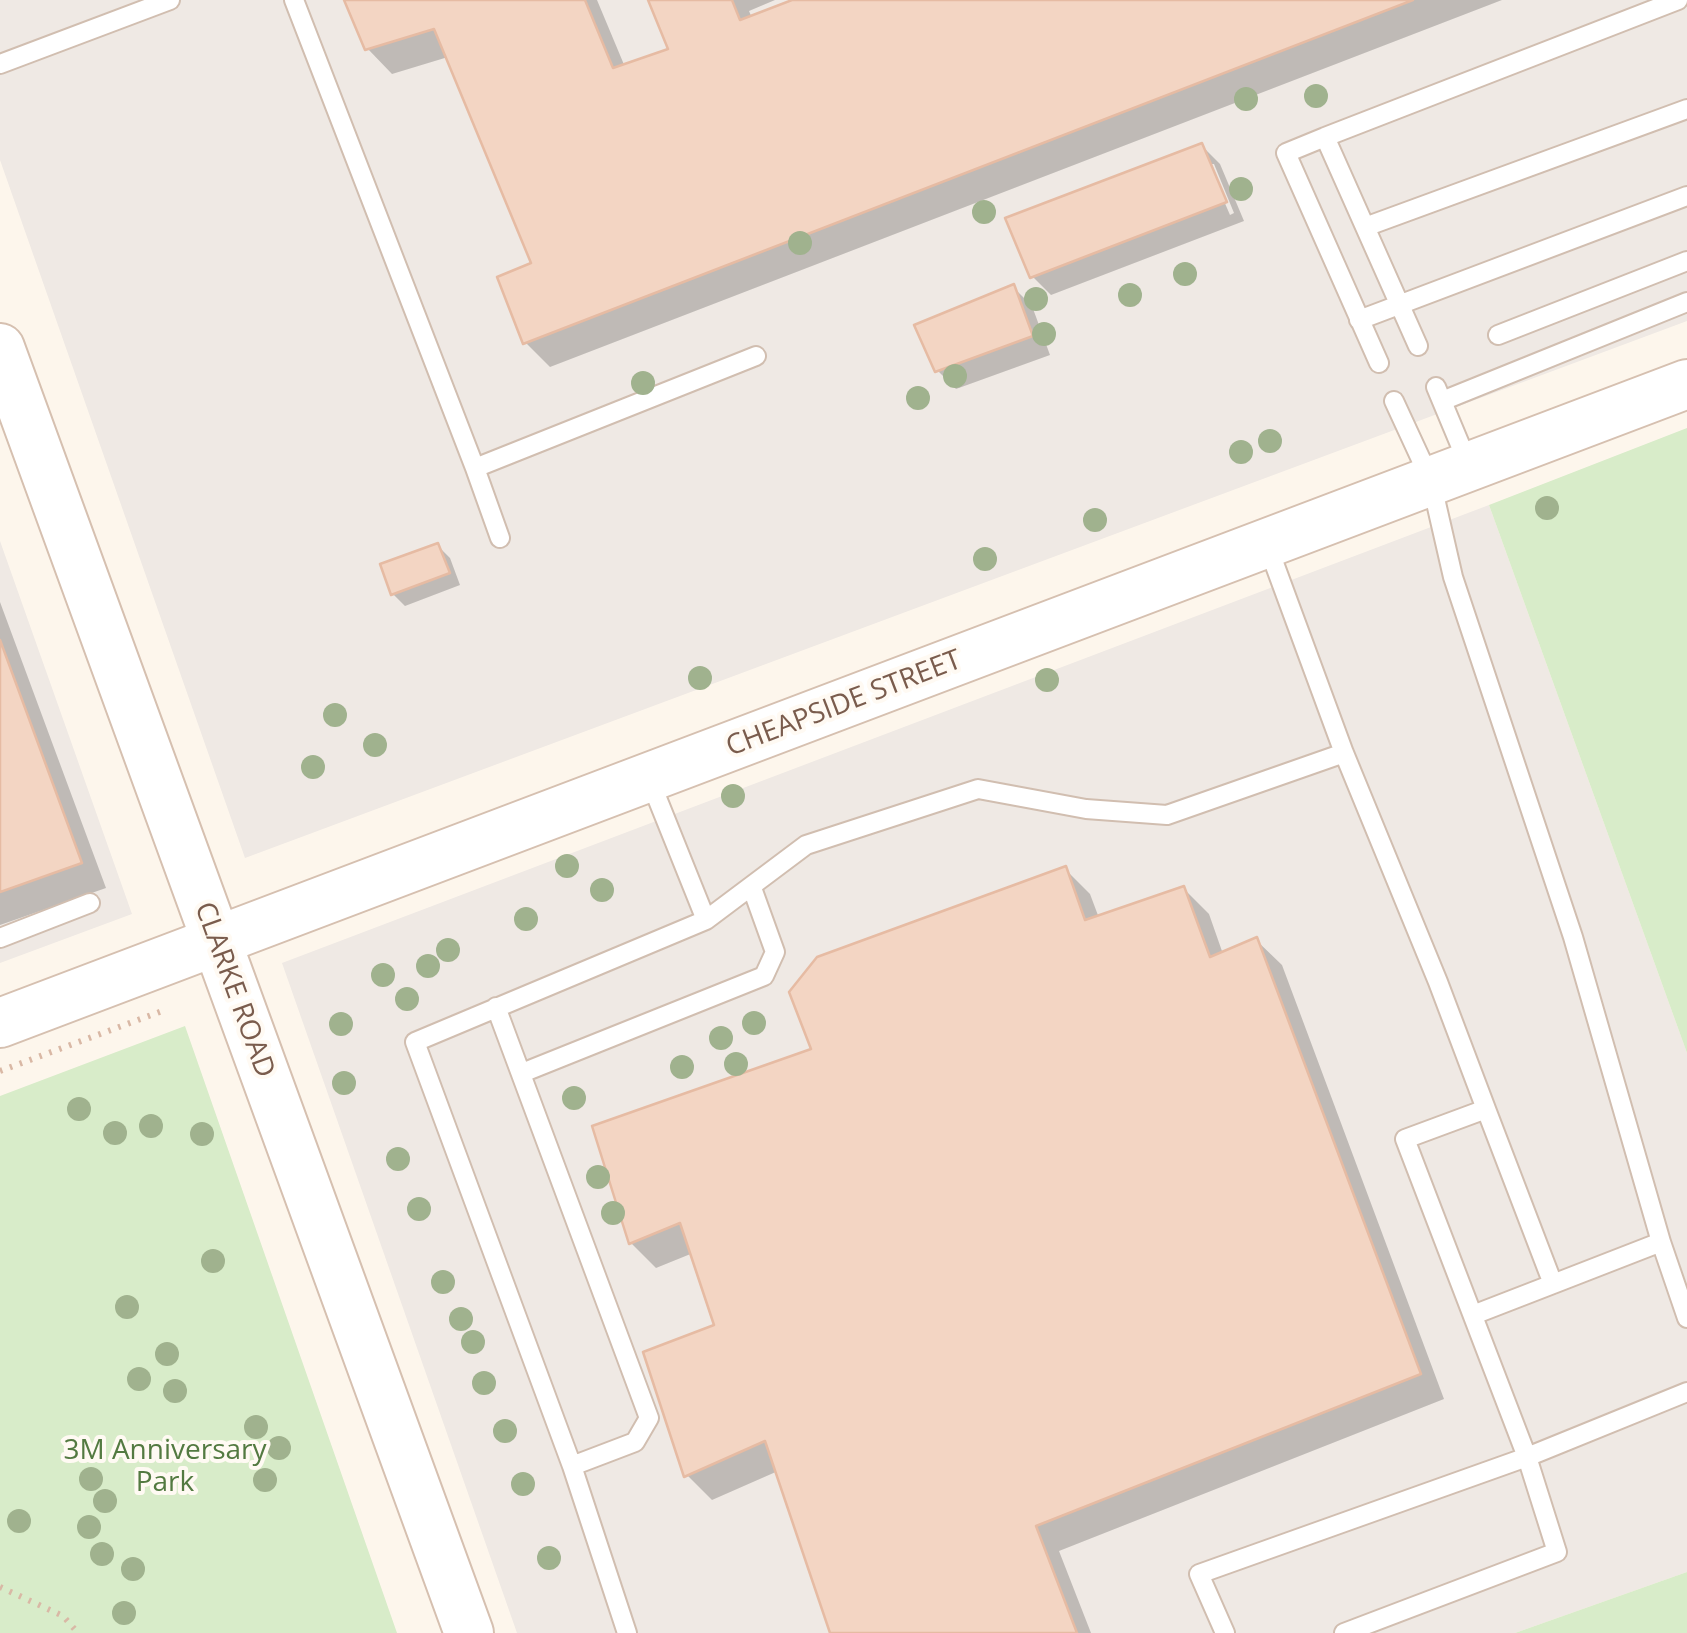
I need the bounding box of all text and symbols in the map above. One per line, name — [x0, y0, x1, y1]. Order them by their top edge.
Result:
street label: CHEAPSIDE STREET — [722, 644, 966, 764]
street label: CLARKE ROAD — [187, 898, 281, 1082]
park label: 3M Anniversary Park — [63, 1434, 267, 1500]

